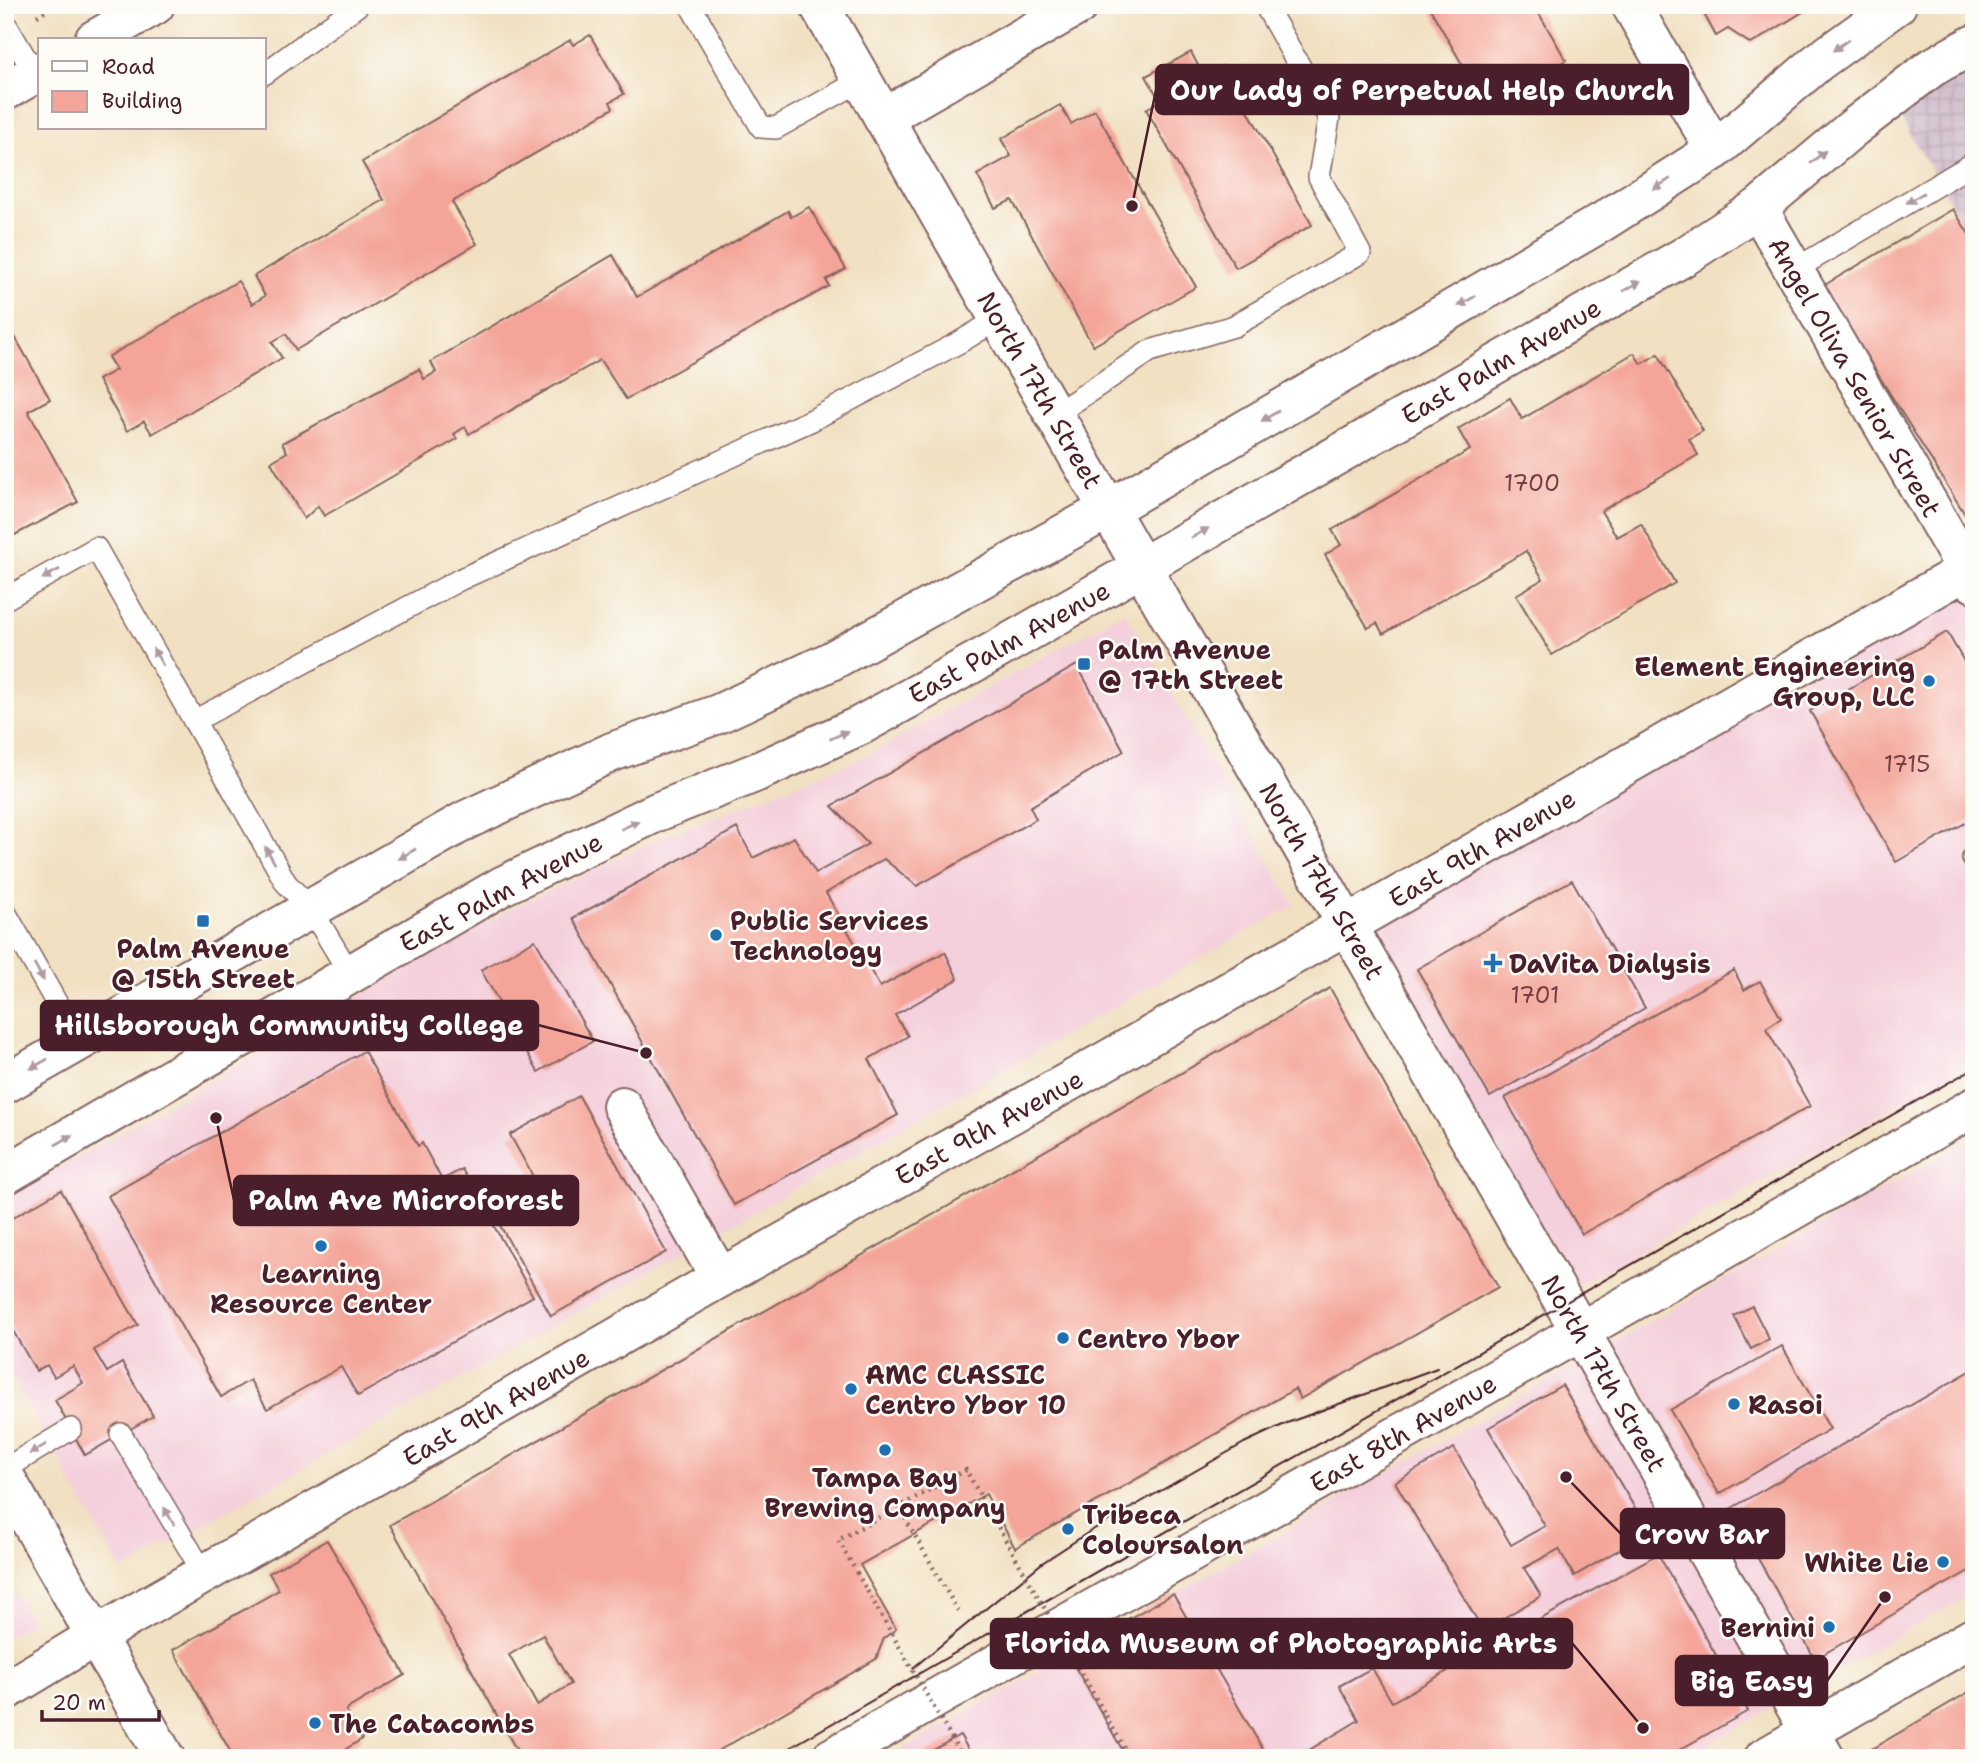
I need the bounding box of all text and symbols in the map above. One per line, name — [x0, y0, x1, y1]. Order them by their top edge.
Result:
legend — [38, 38, 266, 130]
one-way arrow — [1833, 38, 1851, 53]
text: Road — [102, 53, 155, 81]
callout: Our Lady of Perpetual Help Church — [1156, 65, 1688, 114]
text: Our Lady of Perpetual Help Church — [1170, 71, 1674, 109]
text: Building — [102, 87, 182, 115]
one-way arrow — [1810, 150, 1827, 165]
one-way arrow — [1652, 178, 1671, 191]
one-way arrow — [1906, 191, 1925, 204]
street label: Angel Oliva Senior Street — [1760, 231, 1950, 523]
one-way arrow — [1622, 280, 1641, 292]
street label: North 17th Street — [969, 285, 1111, 495]
street label: East Palm Avenue — [1395, 290, 1607, 432]
one-way arrow — [1457, 295, 1476, 307]
one-way arrow — [1260, 409, 1280, 421]
house number: 1700 — [1504, 468, 1560, 498]
one-way arrow — [1191, 527, 1210, 539]
one-way arrow — [41, 568, 60, 580]
street label: East Palm Avenue — [902, 572, 1116, 712]
place label: Palm Avenue @ 17th Street — [1098, 632, 1283, 697]
one-way arrow — [152, 647, 164, 667]
place label: Element Engineering Group, LLC — [1634, 649, 1915, 714]
marker: Palm Avenue @ 17th Street — [1076, 656, 1092, 672]
marker: Element Engineering Group, LLC — [1921, 673, 1937, 689]
one-way arrow — [829, 729, 849, 741]
house number: 1715 — [1884, 749, 1930, 779]
street label: North 17th Street — [1251, 776, 1393, 986]
street label: East 9th Avenue — [1382, 780, 1582, 916]
one-way arrow — [620, 819, 641, 830]
street label: East Palm Avenue — [393, 824, 609, 960]
one-way arrow — [264, 845, 276, 864]
one-way arrow — [397, 848, 417, 860]
place label: Public Services Technology — [730, 903, 929, 968]
marker: Palm Avenue @ 15th Street — [195, 913, 211, 929]
marker: Public Services Technology — [708, 927, 724, 943]
place label: Palm Avenue @ 15th Street — [111, 931, 295, 996]
place label: DaVita Dialysis — [1509, 946, 1711, 981]
marker: DaVita Dialysis — [1483, 953, 1503, 973]
one-way arrow — [33, 962, 45, 981]
house number: 1701 — [1511, 980, 1559, 1010]
callout: Hillsborough Community College — [41, 1001, 538, 1050]
text: Hillsborough Community College — [54, 1006, 524, 1044]
one-way arrow — [29, 1058, 48, 1070]
street label: East 9th Avenue — [889, 1061, 1089, 1193]
one-way arrow — [55, 1134, 74, 1146]
callout: Palm Ave Microforest — [234, 1176, 578, 1225]
text: Palm Ave Microforest — [248, 1181, 564, 1219]
marker: Learning Resource Center — [313, 1238, 329, 1254]
place label: Learning Resource Center — [210, 1256, 432, 1321]
street label: North 17th Street — [1533, 1268, 1675, 1478]
place label: Centro Ybor — [1077, 1321, 1240, 1356]
marker: Centro Ybor — [1055, 1330, 1071, 1346]
street label: East 9th Avenue — [396, 1339, 596, 1475]
place label: AMC CLASSIC Centro Ybor 10 — [865, 1357, 1066, 1422]
street label: East 8th Avenue — [1303, 1365, 1503, 1501]
marker: AMC CLASSIC Centro Ybor 10 — [843, 1381, 859, 1397]
place label: Rasoi — [1748, 1387, 1823, 1422]
marker: Rasoi — [1726, 1396, 1742, 1412]
marker: Tampa Bay Brewing Company — [877, 1442, 893, 1458]
one-way arrow — [29, 1443, 48, 1455]
place label: Tampa Bay Brewing Company — [764, 1460, 1006, 1525]
place label: Tribeca Coloursalon — [1082, 1497, 1243, 1562]
one-way arrow — [163, 1506, 175, 1525]
callout: Crow Bar — [1621, 1509, 1784, 1558]
text: Crow Bar — [1634, 1515, 1770, 1553]
marker: Tribeca Coloursalon — [1060, 1521, 1076, 1537]
place label: White Lie — [1804, 1545, 1929, 1580]
marker: White Lie — [1935, 1554, 1951, 1570]
place label: Bernini — [1720, 1610, 1815, 1645]
callout: Florida Museum of Photographic Arts — [991, 1619, 1572, 1668]
marker: Bernini — [1821, 1619, 1837, 1635]
text: Florida Museum of Photographic Arts — [1005, 1624, 1557, 1662]
callout: Big Easy — [1676, 1656, 1827, 1705]
text: Big Easy — [1691, 1662, 1813, 1700]
scale bar — [42, 1679, 159, 1723]
text: 20 m — [52, 1689, 106, 1717]
place label: The Catacombs — [329, 1706, 534, 1741]
marker: The Catacombs — [307, 1715, 323, 1731]

